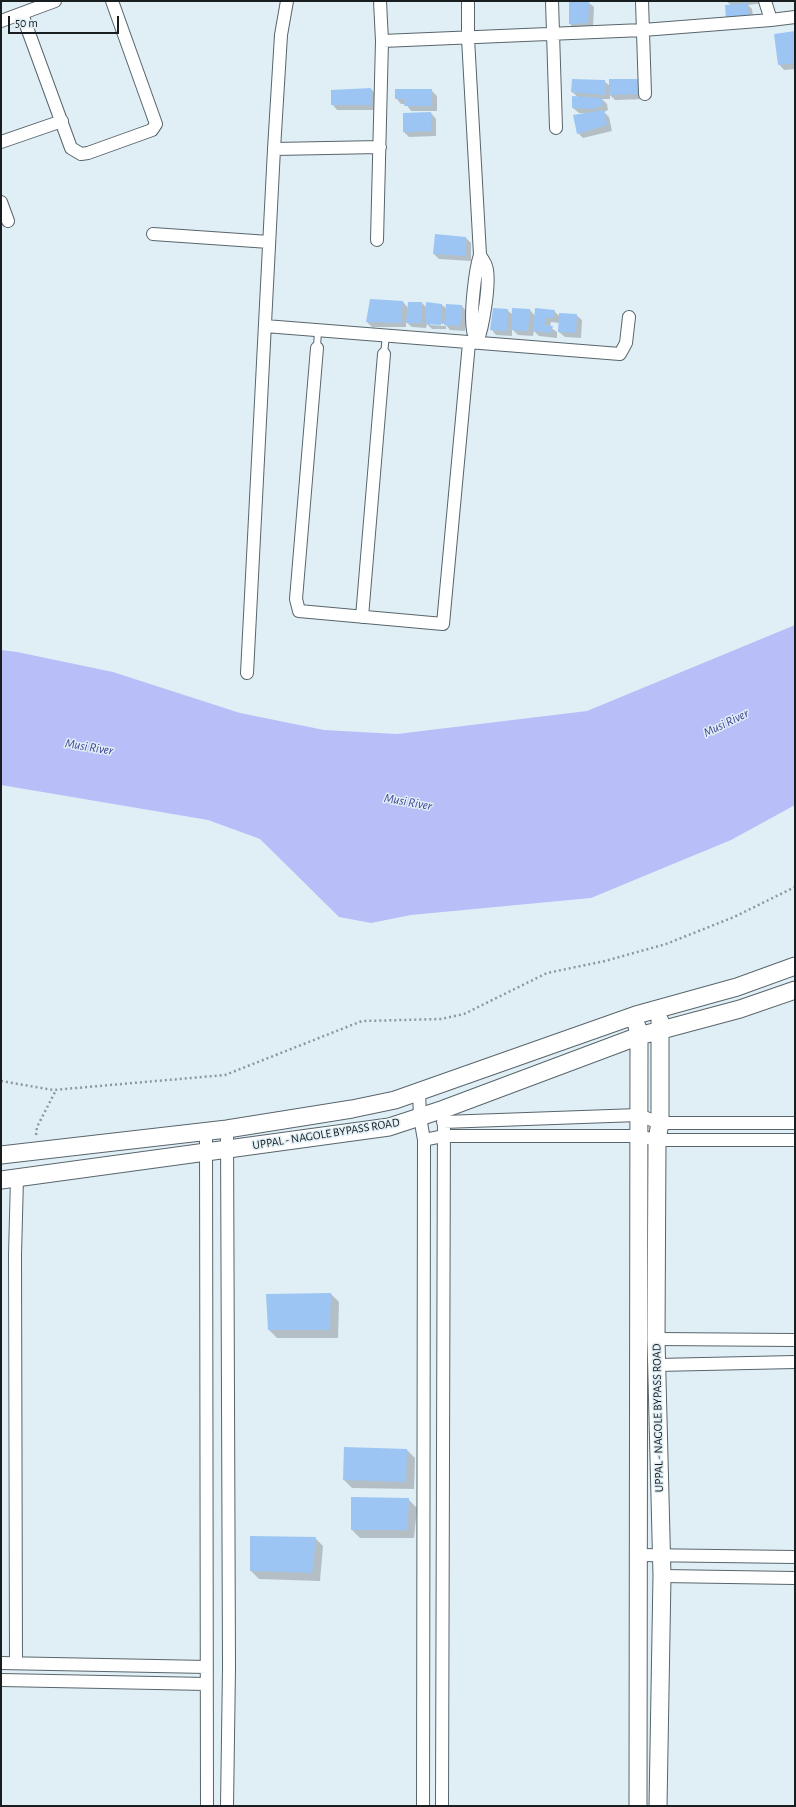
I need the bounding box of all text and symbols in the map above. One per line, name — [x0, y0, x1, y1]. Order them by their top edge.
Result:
scale bar — [10, 8, 121, 34]
text: 50 m — [15, 17, 38, 29]
water label: Musi River — [701, 705, 751, 741]
water label: Musi River — [64, 736, 114, 758]
water label: Musi River — [383, 790, 433, 814]
street label: UPPAL - NAGOLE BYPASS ROAD — [251, 1115, 401, 1153]
street label: UPPAL - NAGOLE BYPASS ROAD — [650, 1343, 666, 1493]

